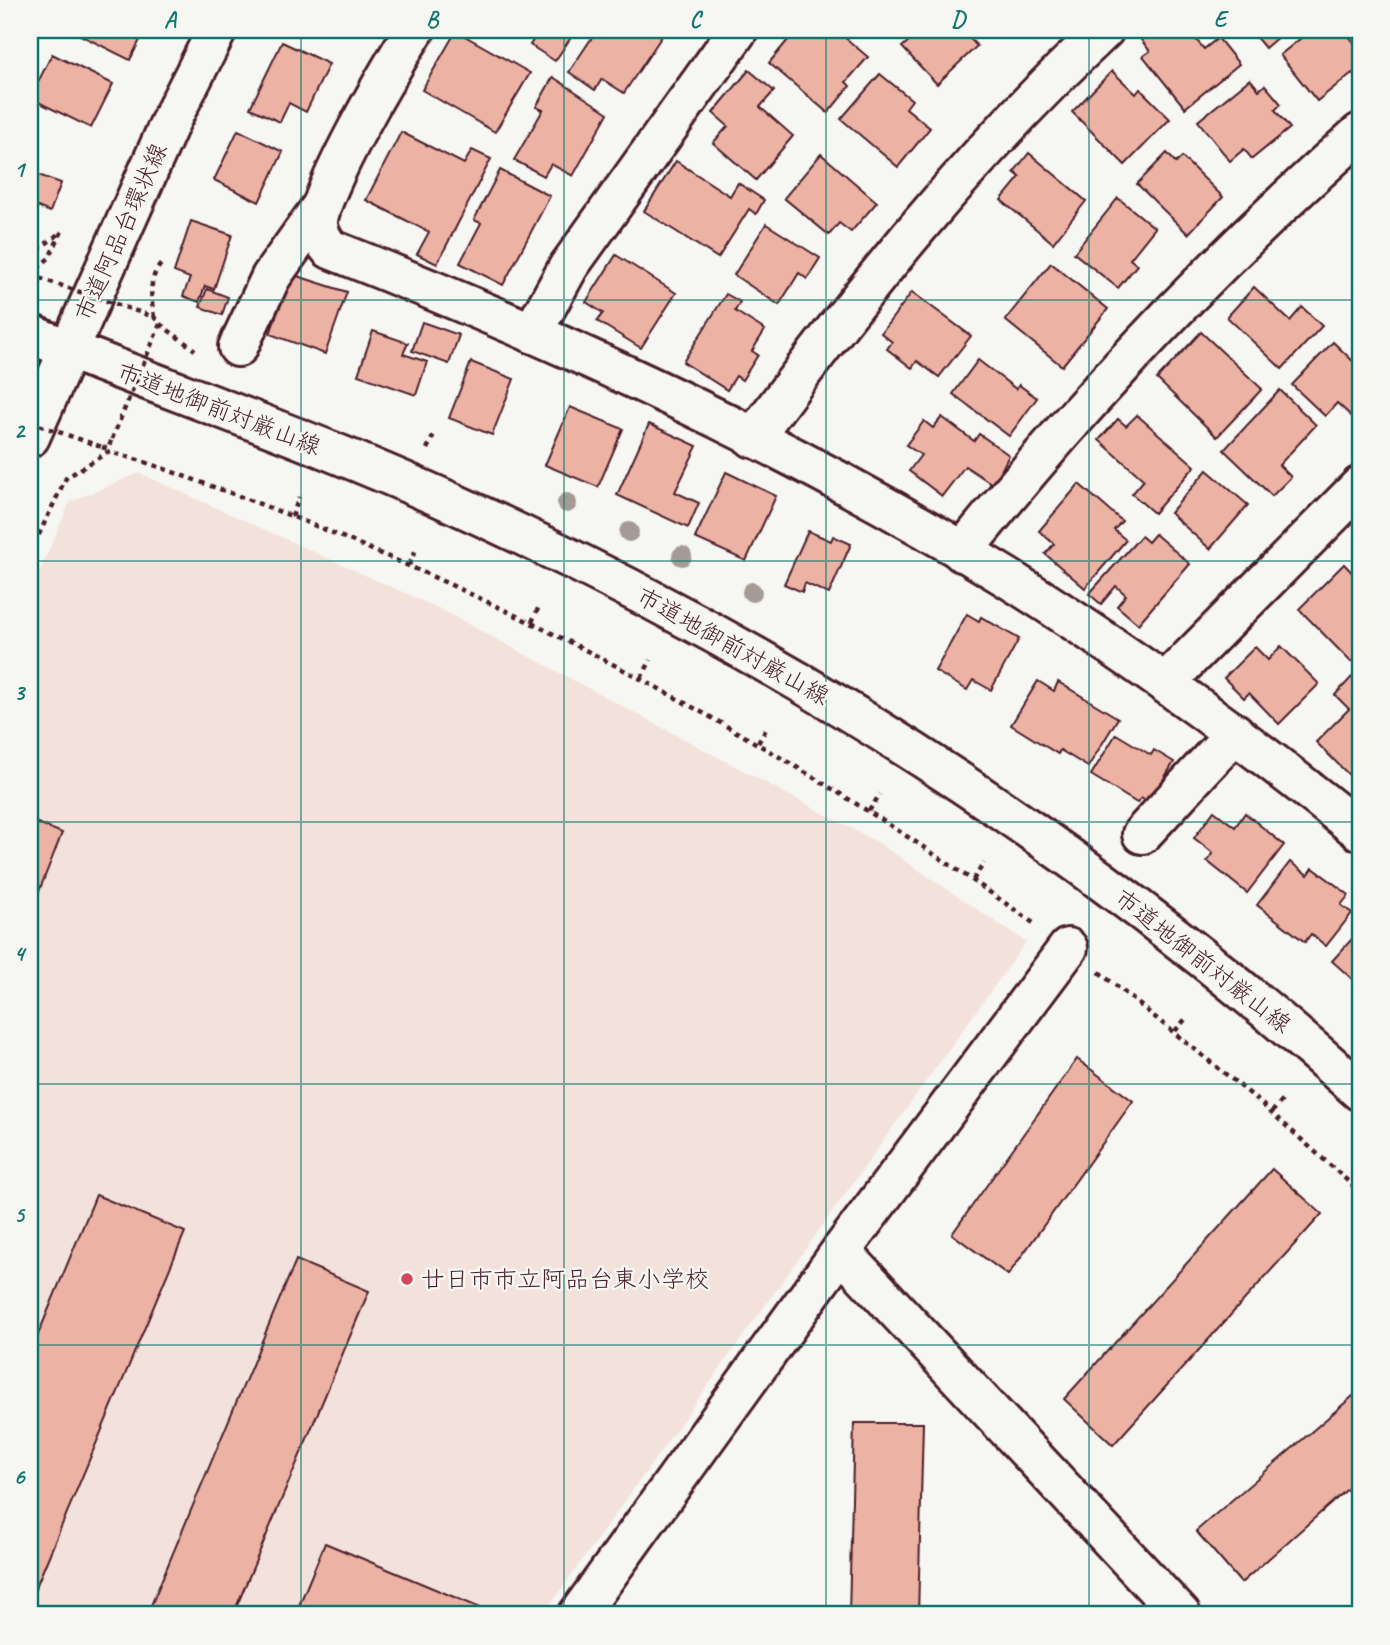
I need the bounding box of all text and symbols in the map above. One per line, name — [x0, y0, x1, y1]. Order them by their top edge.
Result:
text: A — [164, 5, 178, 34]
text: B — [426, 5, 440, 34]
text: C — [690, 5, 704, 34]
text: D — [951, 5, 967, 34]
text: E — [1214, 5, 1230, 34]
street label: 市道阿品台環状線 — [68, 138, 174, 326]
text: 1 — [14, 155, 27, 184]
street label: 市道地御前対厳山線 — [113, 356, 325, 462]
text: 2 — [14, 416, 27, 445]
street label: 市道地御前対厳山線 — [631, 581, 835, 711]
text: 3 — [14, 678, 27, 707]
street label: 市道地御前対厳山線 — [1109, 883, 1297, 1039]
text: 4 — [14, 939, 27, 968]
text: 5 — [14, 1200, 26, 1229]
place label: 廿日市市立阿品台東小学校 — [421, 1264, 709, 1294]
marker: 廿日市市立阿品台東小学校 — [399, 1271, 415, 1287]
text: 6 — [14, 1462, 27, 1491]

